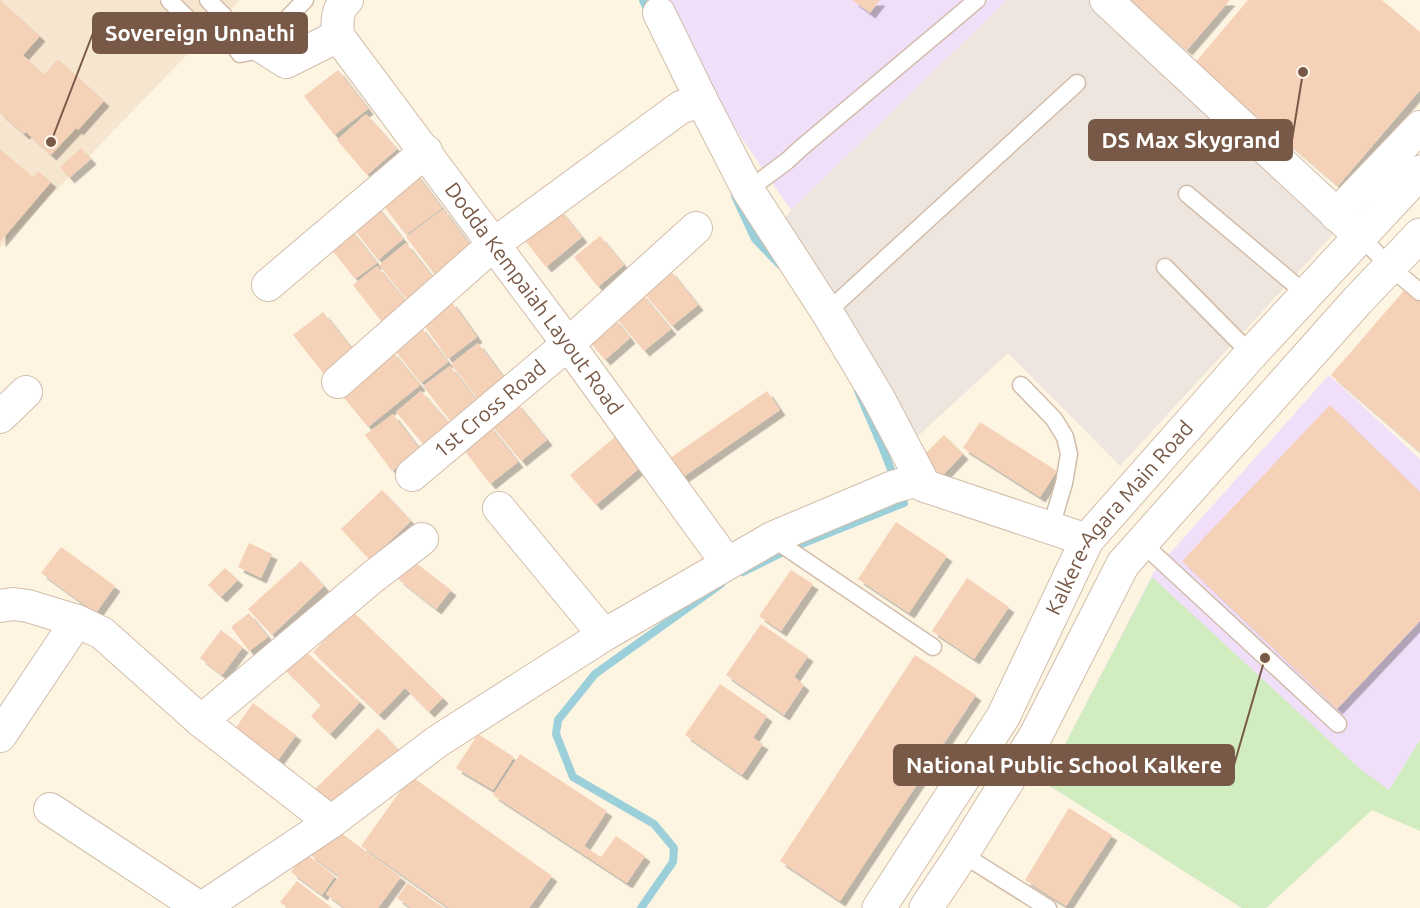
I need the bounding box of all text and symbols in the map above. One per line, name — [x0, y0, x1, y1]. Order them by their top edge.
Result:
callout: Sovereign Unnathi — [93, 13, 307, 53]
text: Sovereign Unnathi — [105, 20, 295, 45]
callout: DS Max Skygrand — [1089, 120, 1292, 160]
text: DS Max Skygrand — [1102, 127, 1280, 152]
street label: Dodda Kempaiah Layout Road — [440, 177, 628, 419]
street label: 1st Cross Road — [429, 355, 550, 462]
street label: Kalkere-Agara Main Road — [1040, 416, 1197, 618]
callout: National Public School Kalkere — [894, 745, 1234, 785]
text: National Public School Kalkere — [906, 752, 1222, 777]

